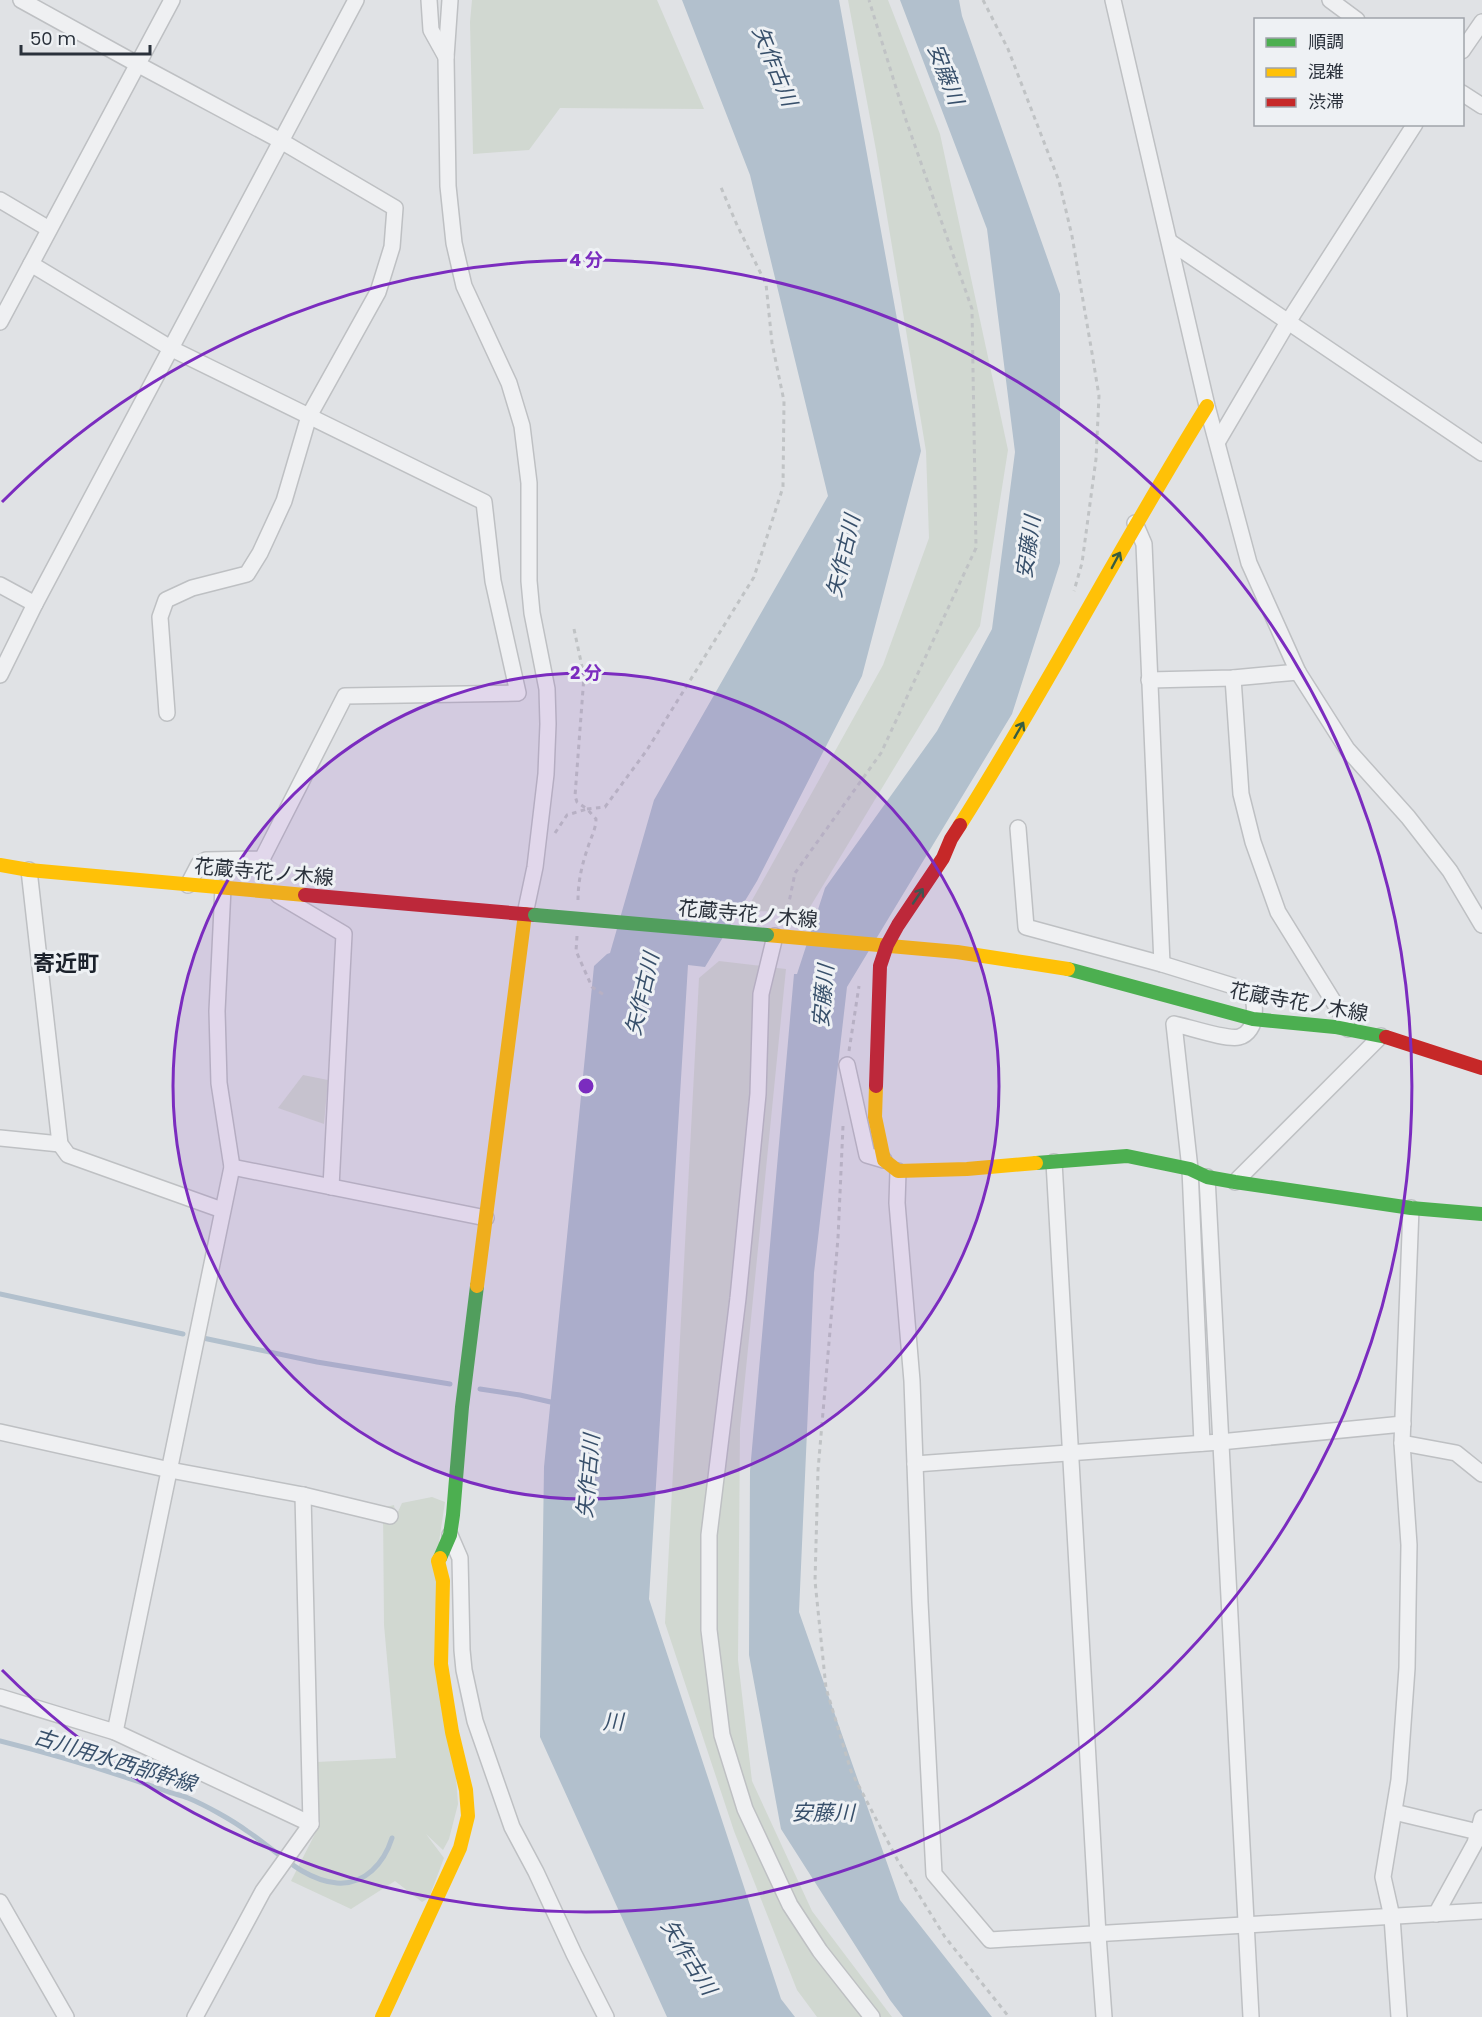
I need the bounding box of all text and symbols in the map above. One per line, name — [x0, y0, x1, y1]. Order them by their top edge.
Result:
scale bar — [21, 18, 150, 56]
legend — [1254, 18, 1464, 126]
water label: 矢作古川 — [746, 22, 805, 112]
text: 50 m — [30, 26, 76, 51]
text: 順調 — [1308, 29, 1344, 54]
water label: 安藤川 — [921, 39, 972, 110]
text: 混雑 — [1308, 59, 1344, 84]
text: 渋滞 — [1308, 89, 1344, 114]
text: 4 分 — [569, 247, 603, 272]
water label: 矢作古川 — [819, 510, 867, 600]
water label: 安藤川 — [1009, 512, 1047, 580]
one-way arrow — [1111, 552, 1122, 570]
text: 2 分 — [570, 660, 602, 685]
one-way arrow — [1014, 722, 1026, 739]
street label: 花蔵寺花ノ木線 — [193, 852, 335, 892]
one-way arrow — [912, 888, 924, 904]
street label: 花蔵寺花ノ木線 — [677, 894, 819, 934]
district label: 寄近町 — [33, 948, 99, 979]
water label: 矢作古川 — [618, 948, 666, 1038]
water label: 安藤川 — [806, 961, 840, 1029]
street label: 花蔵寺花ノ木線 — [1228, 976, 1370, 1028]
centre of rings — [576, 1076, 596, 1096]
water label: 矢作古川 — [570, 1431, 606, 1519]
water label: 川 — [603, 1707, 626, 1736]
water label: 古川用水西部幹線 — [30, 1722, 202, 1799]
water label: 安藤川 — [792, 1798, 856, 1827]
water label: 矢作古川 — [654, 1914, 725, 2002]

